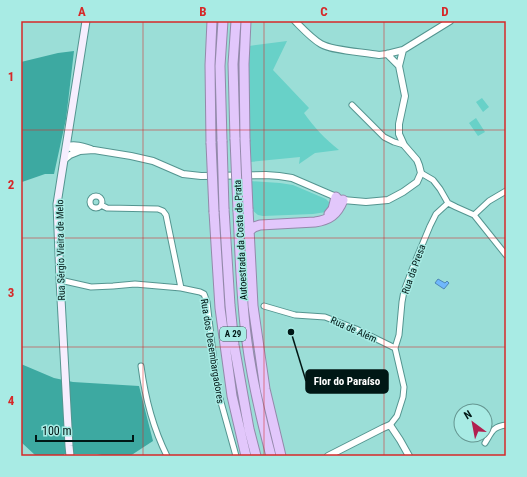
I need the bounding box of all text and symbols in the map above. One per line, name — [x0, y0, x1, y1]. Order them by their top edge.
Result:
text: A — [78, 4, 86, 19]
text: B — [199, 4, 207, 19]
text: C — [320, 4, 328, 19]
text: D — [441, 4, 449, 19]
text: 1 — [8, 69, 14, 84]
text: 2 — [8, 177, 15, 192]
street label: Autoestrada da Costa de Prata — [232, 179, 249, 300]
street label: Rua Sérgio Vieira de Melo — [54, 199, 67, 301]
street label: Rua da Presa — [399, 243, 428, 295]
text: 3 — [8, 285, 14, 300]
street label: Rua dos Desembargadores — [199, 298, 226, 405]
street label: Rua de Além — [329, 314, 379, 345]
road number: A 29 — [220, 327, 246, 341]
callout: Flor do Paraíso — [306, 370, 388, 393]
text: Flor do Paraíso — [314, 375, 381, 388]
text: 4 — [8, 393, 15, 408]
north arrow — [453, 403, 493, 443]
text: N — [462, 408, 474, 422]
scale bar — [36, 417, 133, 443]
text: 100 m — [42, 424, 72, 438]

